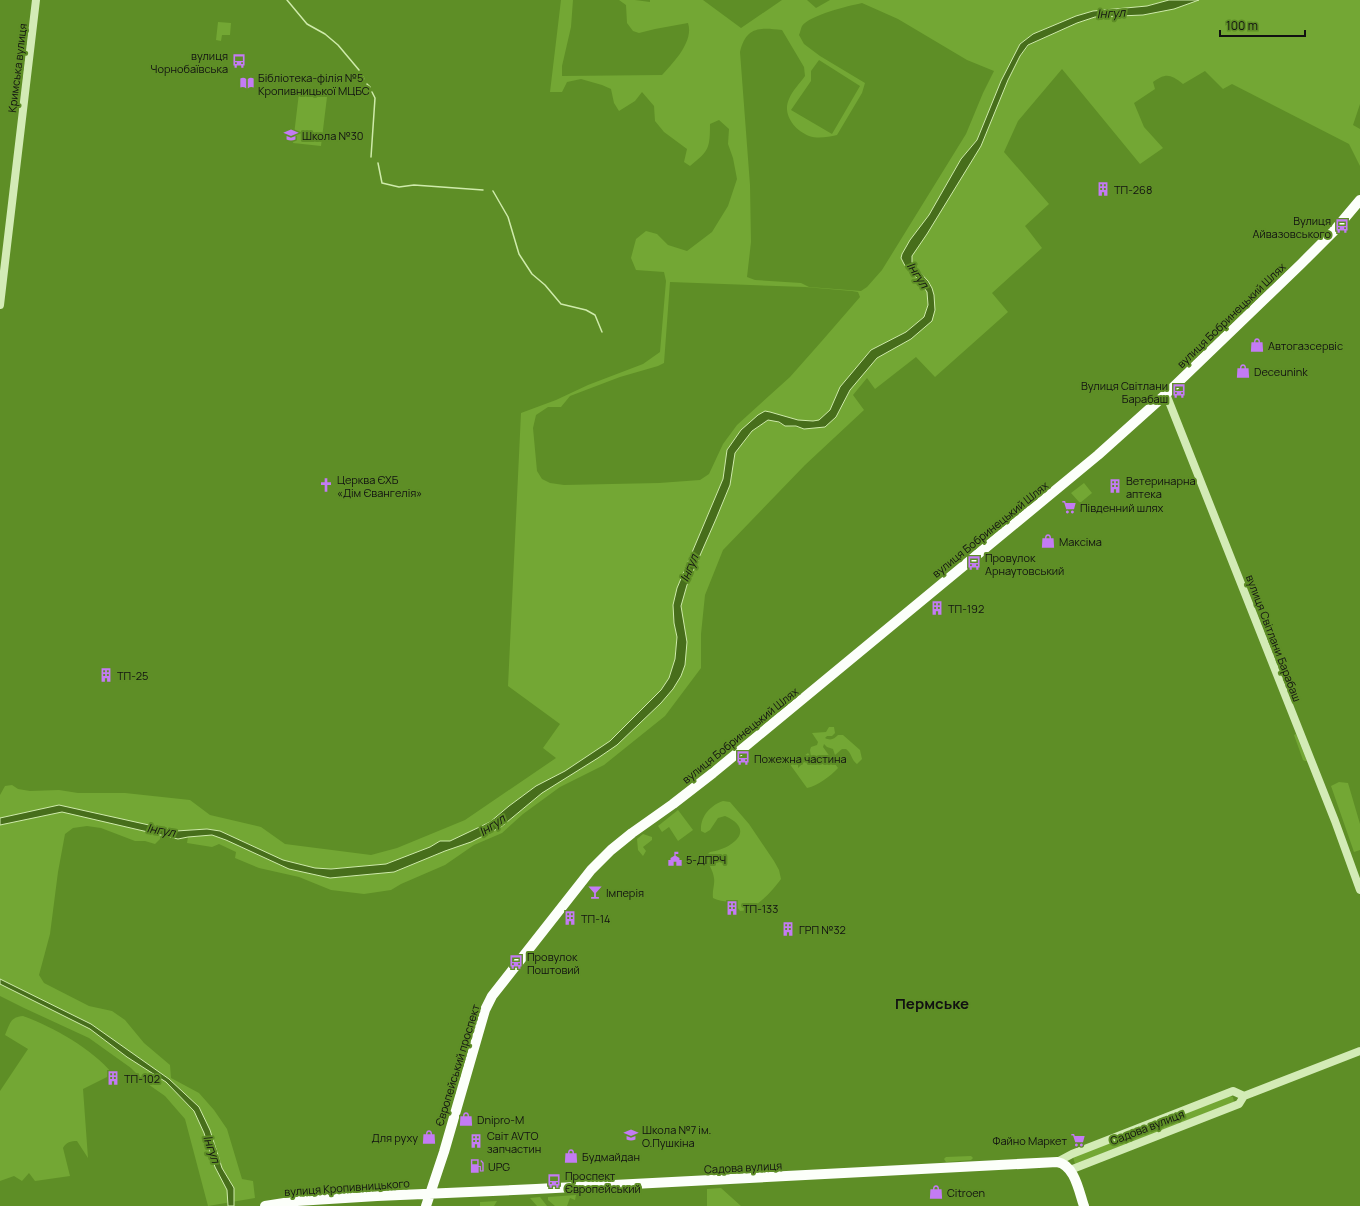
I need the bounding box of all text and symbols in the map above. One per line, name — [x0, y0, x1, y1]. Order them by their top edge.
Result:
water label: Інгул — [1096, 4, 1127, 22]
scale bar — [1220, 12, 1305, 38]
text: 100 m — [1226, 17, 1258, 34]
street label: Кримська вулиця — [4, 23, 30, 113]
place label: вулиця Чорнобаївська — [150, 48, 228, 76]
bus stop icon: вулиця Чорнобаївська — [231, 53, 247, 69]
place label: Бібліотека-філія №5 Кропивницької МЦБС — [258, 70, 370, 98]
library icon: Бібліотека-філія №5 Кропивницької МЦБС — [239, 75, 255, 91]
school or university icon: Школа №30 — [283, 127, 299, 143]
place label: Школа №30 — [302, 128, 363, 143]
building icon: ТП-268 — [1095, 181, 1111, 197]
place label: ТП-268 — [1114, 182, 1152, 197]
place label: Вулиця Айвазовського — [1252, 213, 1331, 241]
bus stop icon: Вулиця Айвазовського — [1334, 218, 1350, 234]
water label: Інгул — [903, 258, 934, 292]
street label: вулиця Бобринецький Шлях — [1173, 259, 1289, 371]
shop icon: Автогазсервіс — [1249, 337, 1265, 353]
place label: Автогазсервіс — [1268, 338, 1343, 353]
shop icon: Deceunink — [1235, 363, 1251, 379]
place label: Deceunink — [1254, 364, 1308, 379]
place label: Вулиця Світлани Барабаш — [1081, 378, 1168, 406]
bus stop icon: Вулиця Світлани Барабаш — [1171, 383, 1187, 399]
place label: Церква ЄХБ «Дім Євангелія» — [337, 472, 422, 500]
place label: Ветеринарна аптека — [1126, 473, 1196, 501]
church icon: Церква ЄХБ «Дім Євангелія» — [318, 477, 334, 493]
street label: вулиця Бобринецький Шлях — [929, 477, 1051, 581]
building icon: Ветеринарна аптека — [1107, 478, 1123, 494]
supermarket icon: Південний шлях — [1061, 499, 1077, 515]
place label: Південний шлях — [1080, 500, 1164, 515]
shop icon: Максіма — [1040, 533, 1056, 549]
place label: Максіма — [1059, 534, 1102, 549]
place label: Провулок Арнаутовський — [985, 550, 1064, 578]
water label: Інгул — [676, 551, 703, 584]
bus stop icon: Провулок Арнаутовський — [966, 555, 982, 571]
street label: вулиця Світлани Барабаш — [1243, 572, 1305, 704]
building icon: ТП-192 — [929, 600, 945, 616]
place label: ТП-192 — [948, 601, 984, 616]
building icon: ТП-25 — [98, 667, 114, 683]
place label: ТП-25 — [117, 668, 148, 683]
street label: вулиця Бобринецький Шлях — [679, 683, 801, 787]
bus stop icon: Пожежна частина — [735, 750, 751, 766]
place label: Пожежна частина — [754, 751, 847, 766]
water label: Інгул — [475, 809, 509, 840]
water label: Інгул — [146, 819, 178, 841]
public building icon: 5-ДПРЧ — [667, 851, 683, 867]
place label: 5-ДПРЧ — [686, 852, 726, 867]
bar icon: Імперія — [587, 884, 603, 900]
place label: Імперія — [606, 885, 644, 900]
building icon: ТП-133 — [724, 900, 740, 916]
place label: ТП-133 — [743, 901, 778, 916]
building icon: ТП-14 — [562, 910, 578, 926]
place label: ТП-14 — [581, 911, 611, 926]
building icon: ГРП №32 — [780, 921, 796, 937]
place label: ГРП №32 — [799, 922, 846, 937]
place label: Провулок Поштовий — [527, 949, 580, 977]
bus stop icon: Провулок Поштовий — [508, 954, 524, 970]
district label: Пермське — [895, 993, 969, 1014]
street label: Європейський проспект — [431, 1002, 483, 1128]
building icon: ТП-102 — [105, 1070, 121, 1086]
place label: ТП-102 — [124, 1071, 160, 1086]
street label: Садова вулиця — [1108, 1106, 1186, 1148]
shop icon: Dnipro-M — [458, 1111, 474, 1127]
place label: Dnipro-M — [477, 1112, 524, 1127]
place label: Школа №7 ім. О.Пушкіна — [642, 1122, 711, 1150]
school or university icon: Школа №7 ім. О.Пушкіна — [623, 1127, 639, 1143]
place label: Світ AVTO запчастин — [487, 1128, 541, 1156]
shop icon: Для руху — [421, 1129, 437, 1145]
place label: Для руху — [372, 1130, 418, 1145]
supermarket icon: Файно Маркет — [1070, 1132, 1086, 1148]
water label: Інгул — [199, 1133, 225, 1166]
building icon: Світ AVTO запчастин — [468, 1133, 484, 1149]
place label: Файно Маркет — [993, 1133, 1067, 1148]
shop icon: Будмайдан — [563, 1148, 579, 1164]
place label: Будмайдан — [582, 1149, 640, 1164]
street label: Садова вулиця — [704, 1157, 782, 1177]
fuel station icon: UPG — [469, 1158, 485, 1174]
place label: UPG — [488, 1159, 510, 1174]
place label: Проспект Європейський — [565, 1168, 641, 1196]
bus stop icon: Проспект Європейський — [546, 1173, 562, 1189]
street label: вулиця Кропивницького — [284, 1175, 411, 1199]
shop icon: Citroen — [928, 1184, 944, 1200]
place label: Citroen — [947, 1185, 985, 1200]

